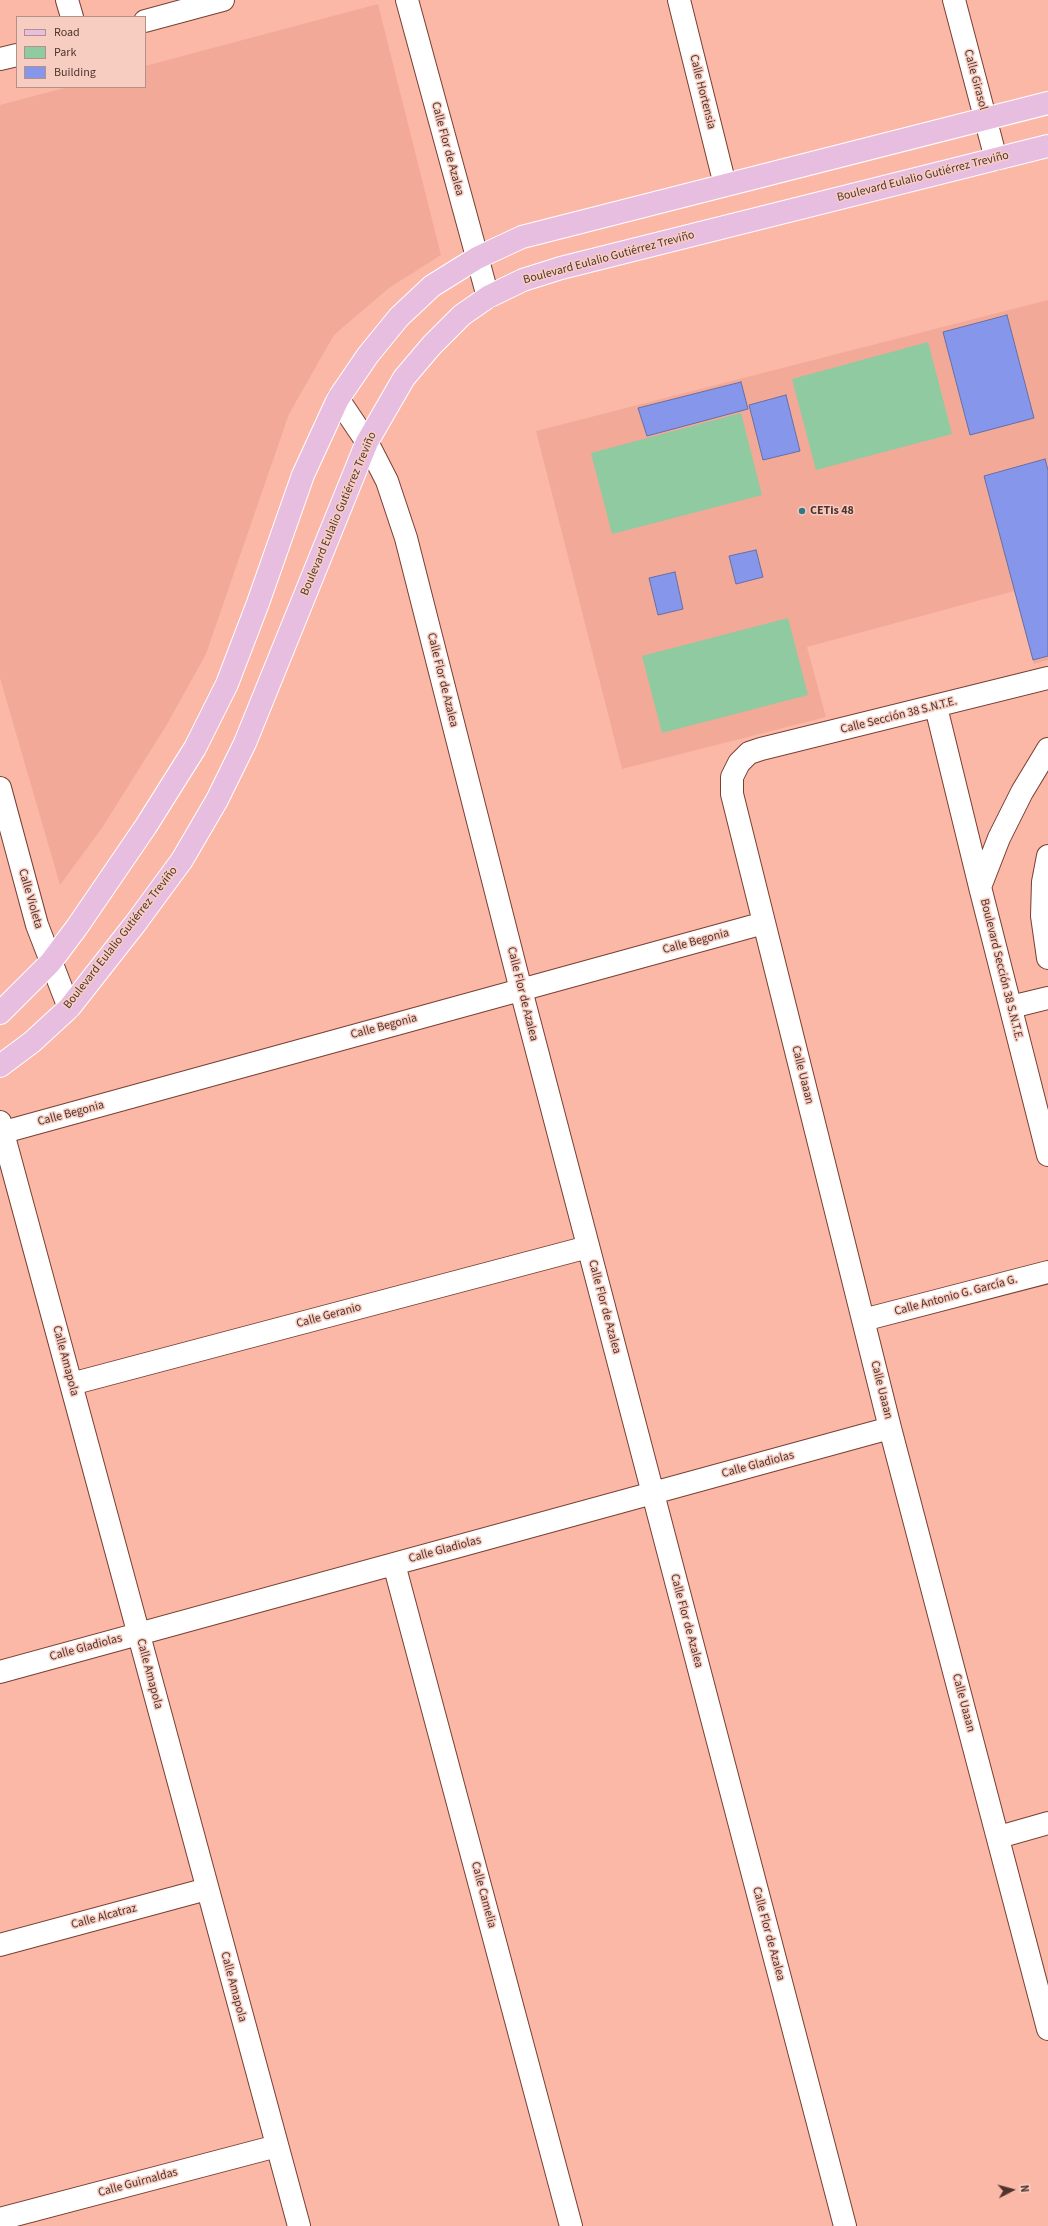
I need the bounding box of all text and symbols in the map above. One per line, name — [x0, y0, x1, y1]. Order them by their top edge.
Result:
legend — [16, 16, 146, 88]
text: Road — [54, 24, 80, 41]
text: Park — [54, 44, 76, 61]
street label: Calle Girasol — [960, 48, 990, 112]
street label: Calle Hortensia — [686, 53, 718, 131]
text: Building — [54, 64, 96, 81]
street label: Calle Flor de Azalea — [428, 100, 466, 198]
street label: Boulevard Eulalio Gutiérrez Treviño — [836, 149, 1010, 205]
street label: Boulevard Eulalio Gutiérrez Treviño — [522, 228, 696, 288]
street label: Boulevard Eulalio Gutiérrez Treviño — [298, 430, 380, 598]
place label: CETis 48 — [810, 504, 854, 518]
marker: CETis 48 — [797, 506, 807, 516]
street label: Calle Flor de Azalea — [423, 631, 461, 729]
street label: Calle Sección 38 S.N.T.E. — [839, 695, 959, 737]
street label: Boulevard Eulalio Gutiérrez Treviño — [61, 864, 181, 1012]
street label: Calle Violeta — [15, 867, 45, 931]
street label: Boulevard Sección 38 S.N.T.E. — [976, 897, 1026, 1043]
street label: Calle Begonia — [661, 926, 731, 958]
street label: Calle Flor de Azalea — [503, 945, 541, 1043]
street label: Calle Begonia — [349, 1011, 419, 1043]
street label: Calle Uaaan — [788, 1044, 816, 1106]
street label: Calle Begonia — [36, 1098, 106, 1130]
street label: Calle Flor de Azalea — [585, 1258, 623, 1356]
street label: Calle Antonio G. García G. — [893, 1273, 1019, 1319]
street label: Calle Geranio — [295, 1300, 363, 1332]
street label: Calle Amapola — [49, 1324, 81, 1398]
street label: Calle Uaaan — [867, 1359, 895, 1421]
street label: Calle Gladiolas — [720, 1448, 796, 1482]
street label: Calle Gladiolas — [407, 1533, 483, 1567]
street label: Calle Flor de Azalea — [667, 1572, 705, 1670]
street label: Calle Gladiolas — [48, 1631, 124, 1665]
street label: Calle Amapola — [133, 1637, 165, 1711]
street label: Calle Uaaan — [948, 1672, 978, 1734]
street label: Calle Camelia — [467, 1860, 499, 1930]
street label: Calle Flor de Azalea — [749, 1885, 787, 1983]
street label: Calle Alcatraz — [70, 1901, 138, 1933]
street label: Calle Amapola — [217, 1950, 249, 2024]
street label: Calle Guirnaldas — [97, 2165, 179, 2201]
north arrow — [992, 2170, 1032, 2210]
text: N — [1017, 2184, 1032, 2193]

